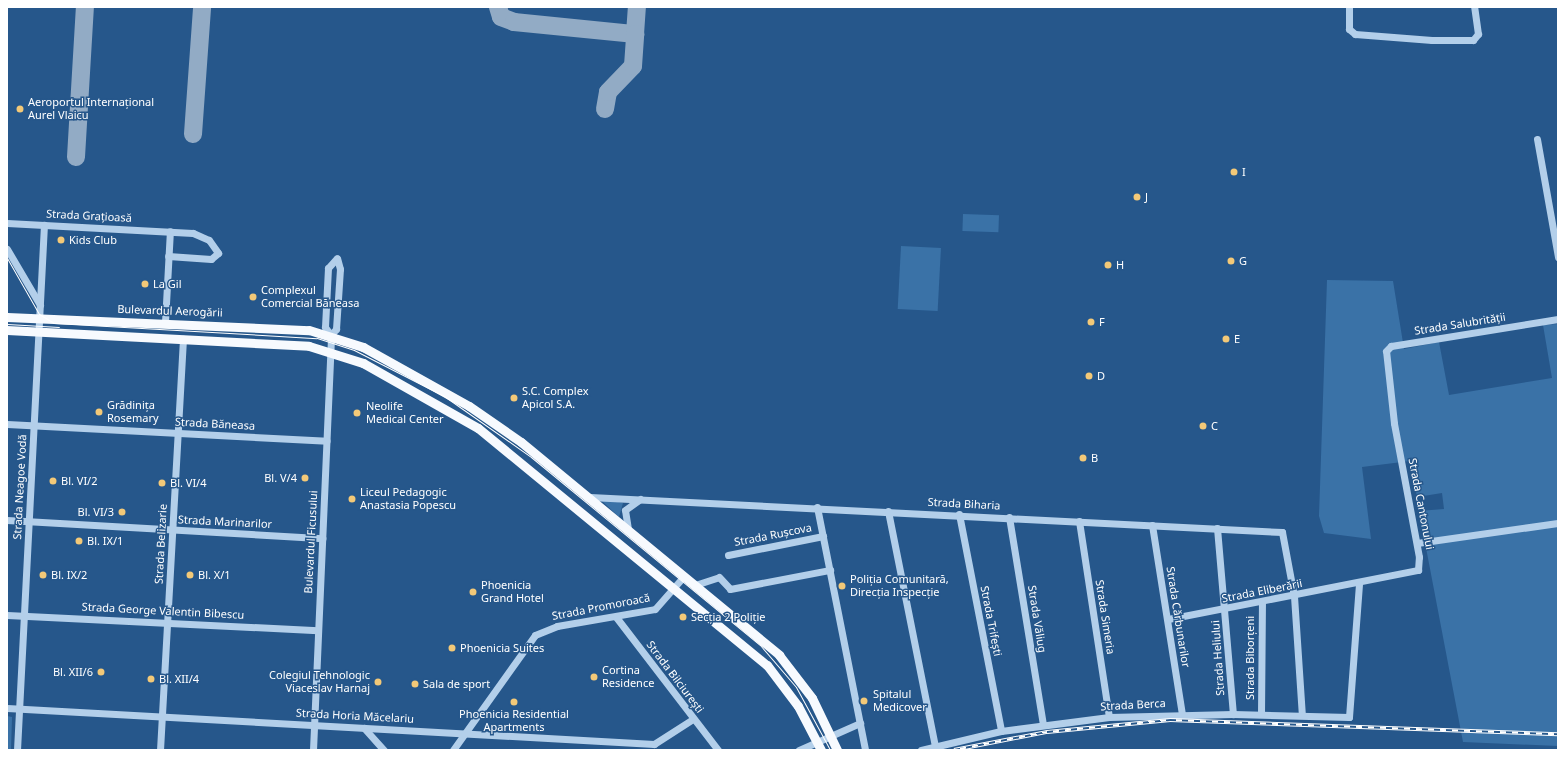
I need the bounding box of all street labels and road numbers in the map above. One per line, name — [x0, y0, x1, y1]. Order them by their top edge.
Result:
street label: Strada Grațioasă — [46, 207, 132, 225]
street label: Bulevardul Aerogării — [117, 303, 223, 319]
street label: Strada Salubrității — [1413, 310, 1507, 338]
street label: Strada Băneasa — [175, 415, 255, 433]
street label: Strada Neagoe Vodă — [11, 434, 29, 540]
street label: Strada Cantonului — [1406, 457, 1436, 551]
street label: Bulevardul Ficusului — [302, 490, 320, 594]
street label: Strada Biharia — [927, 496, 1001, 512]
street label: Strada Belizarie — [152, 504, 170, 584]
street label: Strada Marinarilor — [178, 513, 272, 531]
street label: Strada Rușcova — [733, 521, 813, 549]
street label: Strada Cărbunarilor — [1164, 566, 1192, 668]
street label: Strada Eliberării — [1221, 577, 1303, 605]
street label: Strada Simeria — [1093, 579, 1117, 655]
street label: Strada Văliug — [1025, 584, 1049, 654]
street label: Strada Trifești — [978, 585, 1004, 657]
street label: Strada Promoroacă — [551, 591, 651, 623]
street label: Strada George Valentin Bibescu — [81, 600, 245, 622]
street label: Strada Biborțeni — [1243, 616, 1257, 700]
street label: Strada Heliului — [1209, 620, 1227, 696]
street label: Strada Bilciurești — [644, 638, 706, 716]
street label: Strada Berca — [1100, 697, 1166, 713]
street label: Strada Horia Măcelariu — [296, 706, 414, 726]

